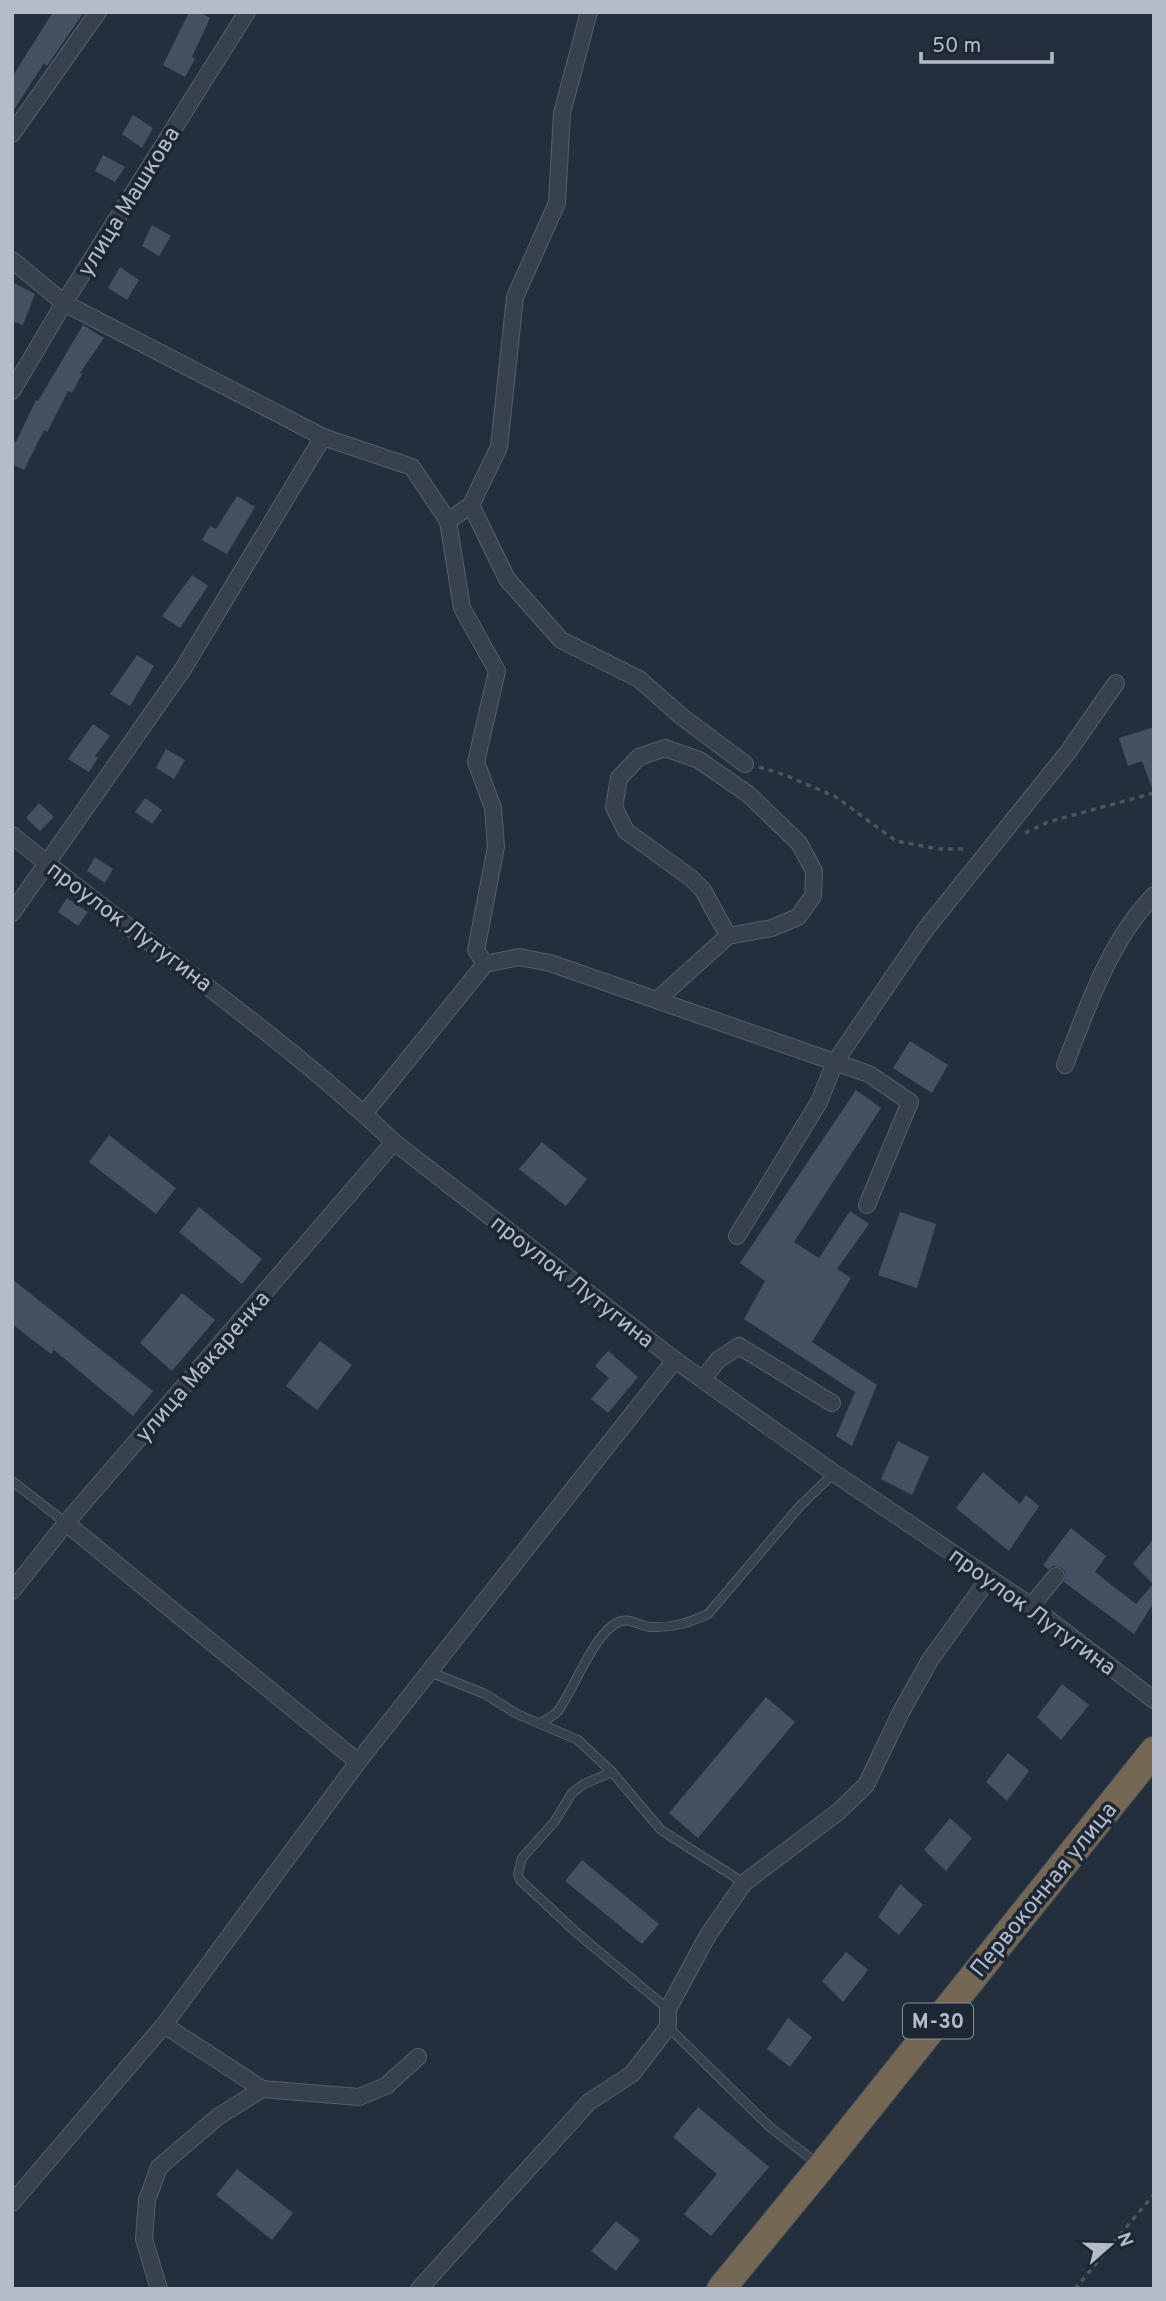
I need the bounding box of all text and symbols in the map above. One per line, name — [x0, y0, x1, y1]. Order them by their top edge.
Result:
scale bar — [921, 21, 1052, 65]
text: 50 m — [932, 33, 981, 60]
street label: улица Машкова — [72, 122, 188, 283]
street label: проулок Лутугина — [40, 856, 217, 1000]
street label: проулок Лутугина — [484, 1210, 659, 1356]
street label: улица Макаренка — [130, 1286, 278, 1449]
street label: проулок Лутугина — [942, 1543, 1121, 1683]
street label: Первоконная улица — [965, 1797, 1125, 1984]
road number: М-30 — [903, 2004, 973, 2038]
north arrow — [1075, 2210, 1145, 2280]
text: N — [1110, 2229, 1138, 2250]

